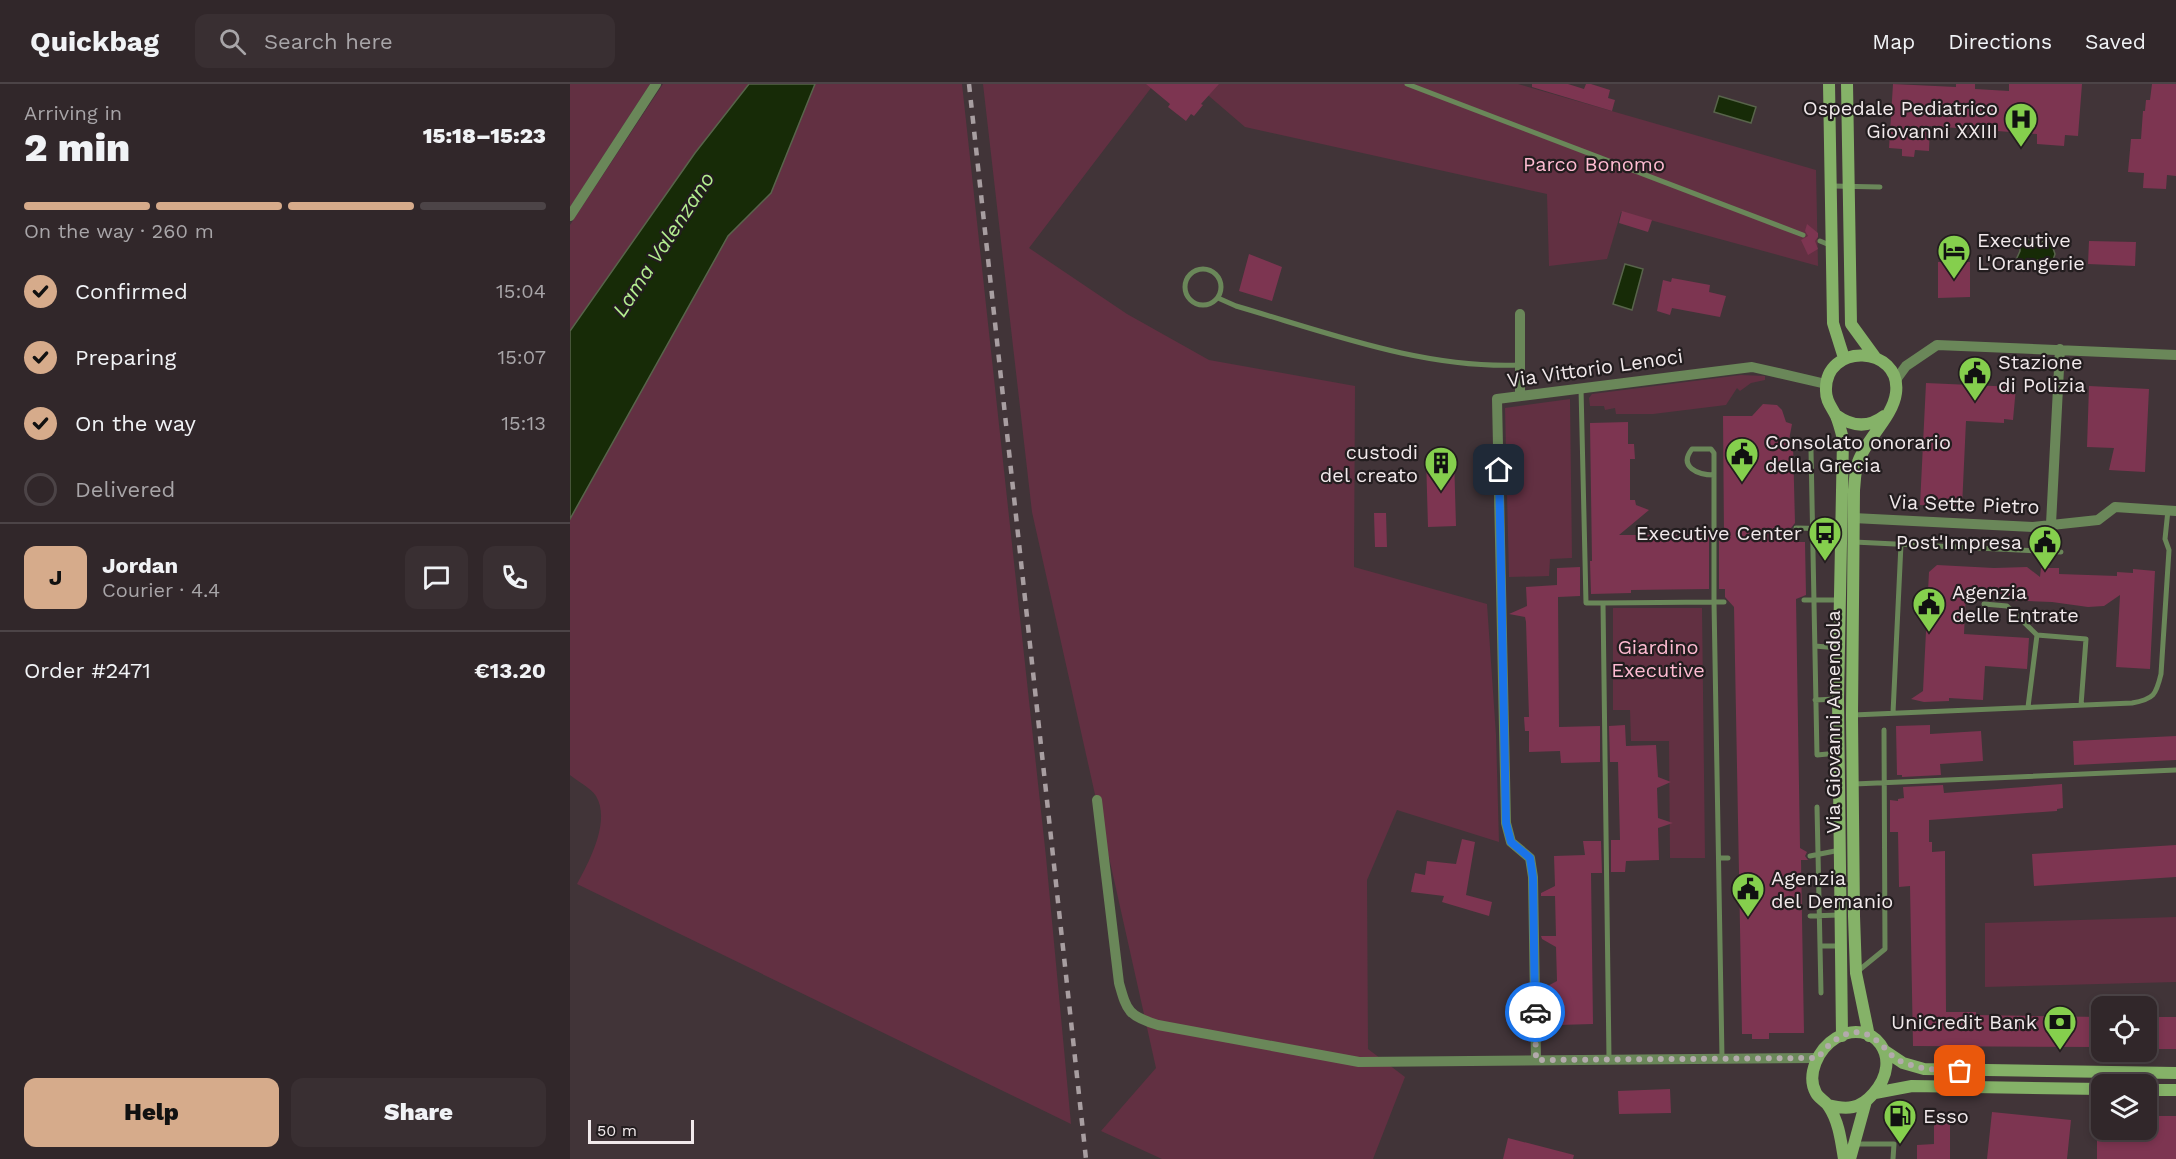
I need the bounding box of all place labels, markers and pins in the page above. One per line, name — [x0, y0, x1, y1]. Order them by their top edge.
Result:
place label: Ospedale Pediatrico Giovanni XXIII — [1803, 96, 1998, 143]
hospital icon: Ospedale Pediatrico Giovanni XXIII — [2003, 101, 2039, 148]
place label: Executive L'Orangerie — [1977, 228, 2085, 275]
hotel icon: Executive L'Orangerie — [1936, 233, 1972, 280]
place label: Stazione di Polizia — [1998, 350, 2085, 397]
public building icon: Stazione di Polizia — [1957, 355, 1993, 402]
place label: Consolato onorario della Grecia — [1765, 430, 1951, 477]
public building icon: Consolato onorario della Grecia — [1724, 436, 1760, 483]
place label: custodi del creato — [1320, 440, 1418, 487]
pin — [1473, 444, 1524, 495]
building icon: custodi del creato — [1423, 445, 1459, 492]
bus stop icon: Executive Center — [1807, 515, 1843, 562]
place label: Executive Center — [1636, 521, 1802, 545]
public building icon: Post'Impresa — [2027, 524, 2063, 571]
place label: Post'Impresa — [1896, 530, 2022, 554]
place label: Agenzia delle Entrate — [1952, 580, 2079, 627]
public building icon: Agenzia delle Entrate — [1911, 586, 1947, 633]
place label: Agenzia del Demanio — [1771, 866, 1893, 913]
public building icon: Agenzia del Demanio — [1730, 871, 1766, 918]
bank icon: UniCredit Bank — [2042, 1004, 2078, 1051]
place label: UniCredit Bank — [1891, 1010, 2037, 1034]
pin — [1934, 1045, 1985, 1096]
fuel station icon: Esso — [1882, 1098, 1918, 1145]
place label: Esso — [1923, 1104, 1969, 1128]

